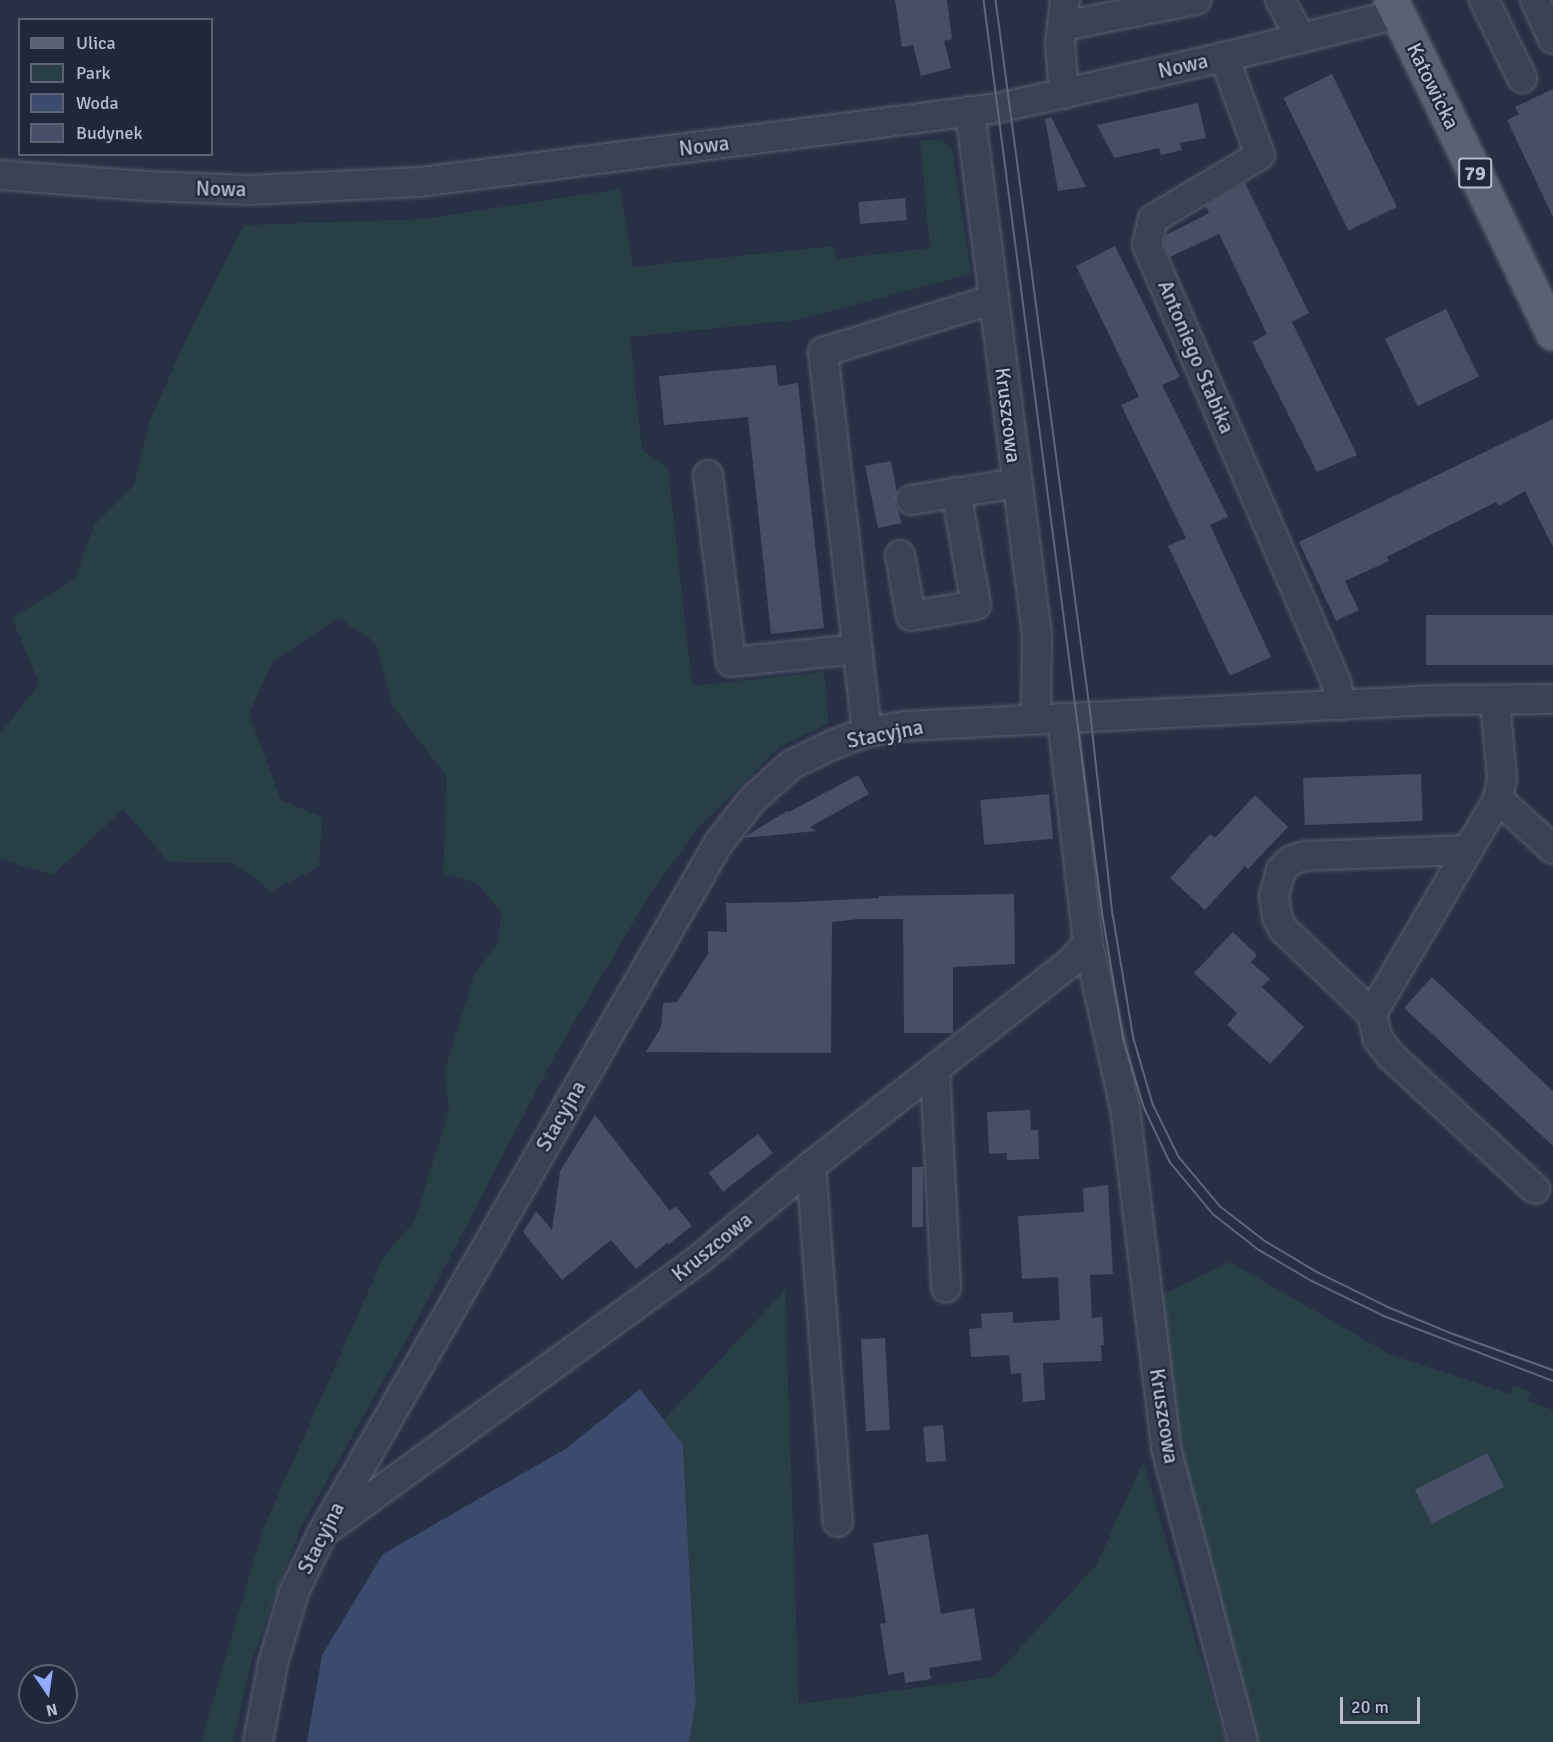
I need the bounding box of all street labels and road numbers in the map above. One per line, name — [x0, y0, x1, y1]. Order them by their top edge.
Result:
street label: Katowicka — [1401, 39, 1465, 133]
street label: Nowa — [1156, 48, 1210, 84]
street label: Nowa — [677, 130, 731, 162]
road number: 79 — [1457, 156, 1493, 190]
street label: Nowa — [195, 176, 247, 202]
street label: Antoniego Stabika — [1152, 276, 1240, 438]
street label: Kruszcowa — [990, 366, 1026, 464]
street label: Stacyjna — [845, 714, 925, 754]
street label: Stacyjna — [531, 1076, 591, 1156]
street label: Kruszcowa — [667, 1207, 757, 1287]
street label: Kruszcowa — [1144, 1367, 1184, 1465]
street label: Stacyjna — [292, 1498, 350, 1578]

